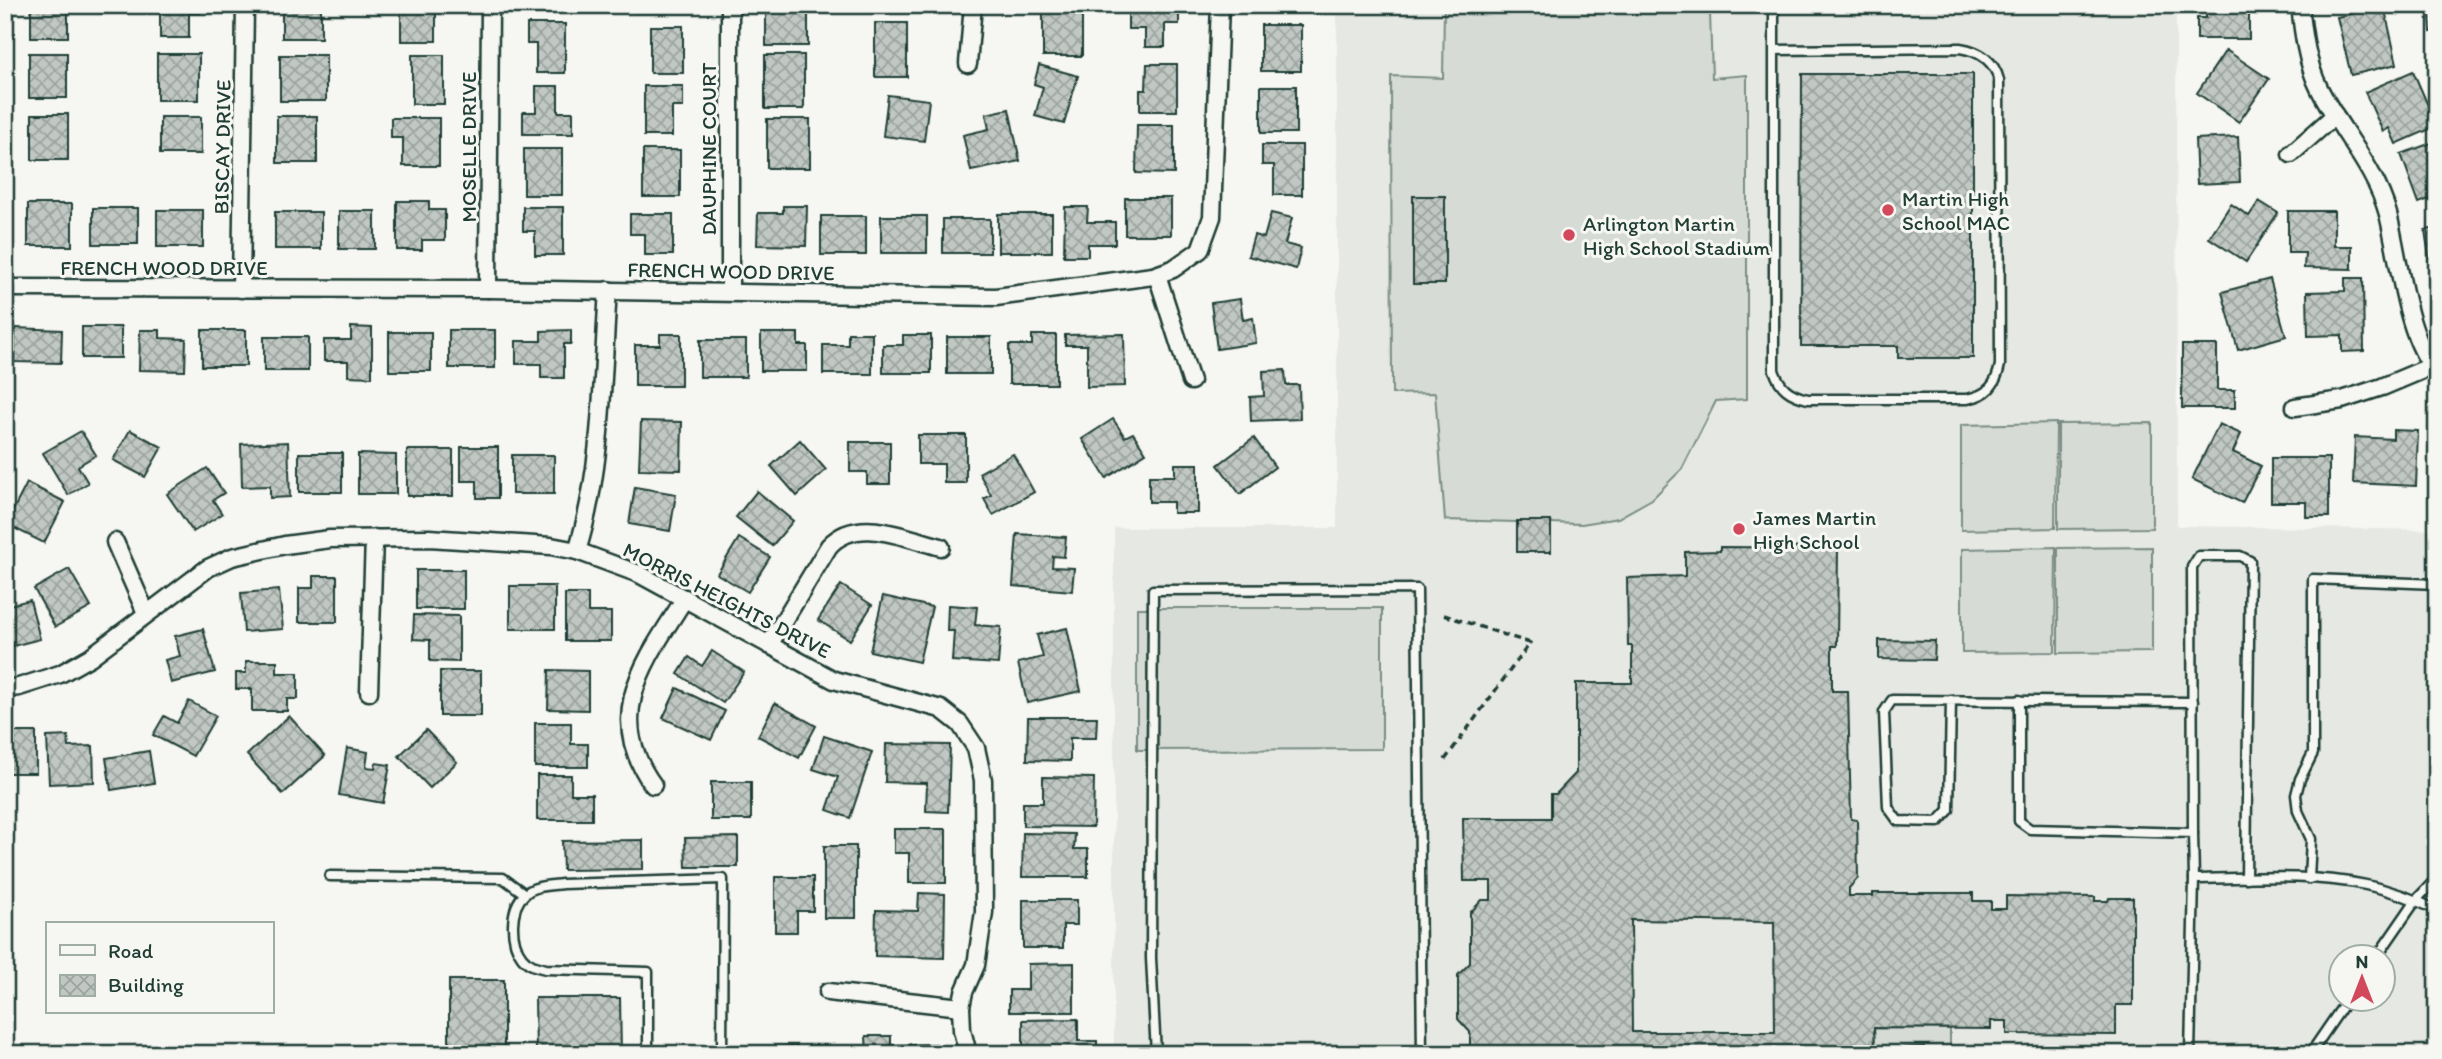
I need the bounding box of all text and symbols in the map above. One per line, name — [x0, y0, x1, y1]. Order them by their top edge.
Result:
street label: DAUPHINE COURT — [696, 62, 721, 236]
street label: MOSELLE DRIVE — [456, 71, 481, 223]
street label: BISCAY DRIVE — [208, 79, 236, 215]
place label: Martin High School MAC — [1902, 186, 2010, 235]
marker: Martin High School MAC — [1880, 202, 1896, 218]
place label: Arlington Martin High School Stadium — [1583, 211, 1770, 260]
marker: Arlington Martin High School Stadium — [1561, 227, 1577, 243]
street label: FRENCH WOOD DRIVE — [60, 255, 268, 280]
street label: FRENCH WOOD DRIVE — [627, 257, 835, 285]
place label: James Martin High School — [1753, 505, 1876, 554]
marker: James Martin High School — [1731, 521, 1747, 537]
street label: MORRIS HEIGHTS DRIVE — [619, 537, 835, 663]
legend — [46, 922, 273, 1014]
text: Road — [108, 938, 154, 963]
north arrow — [2326, 944, 2396, 1014]
text: N — [2356, 950, 2368, 973]
text: Building — [108, 972, 184, 997]

